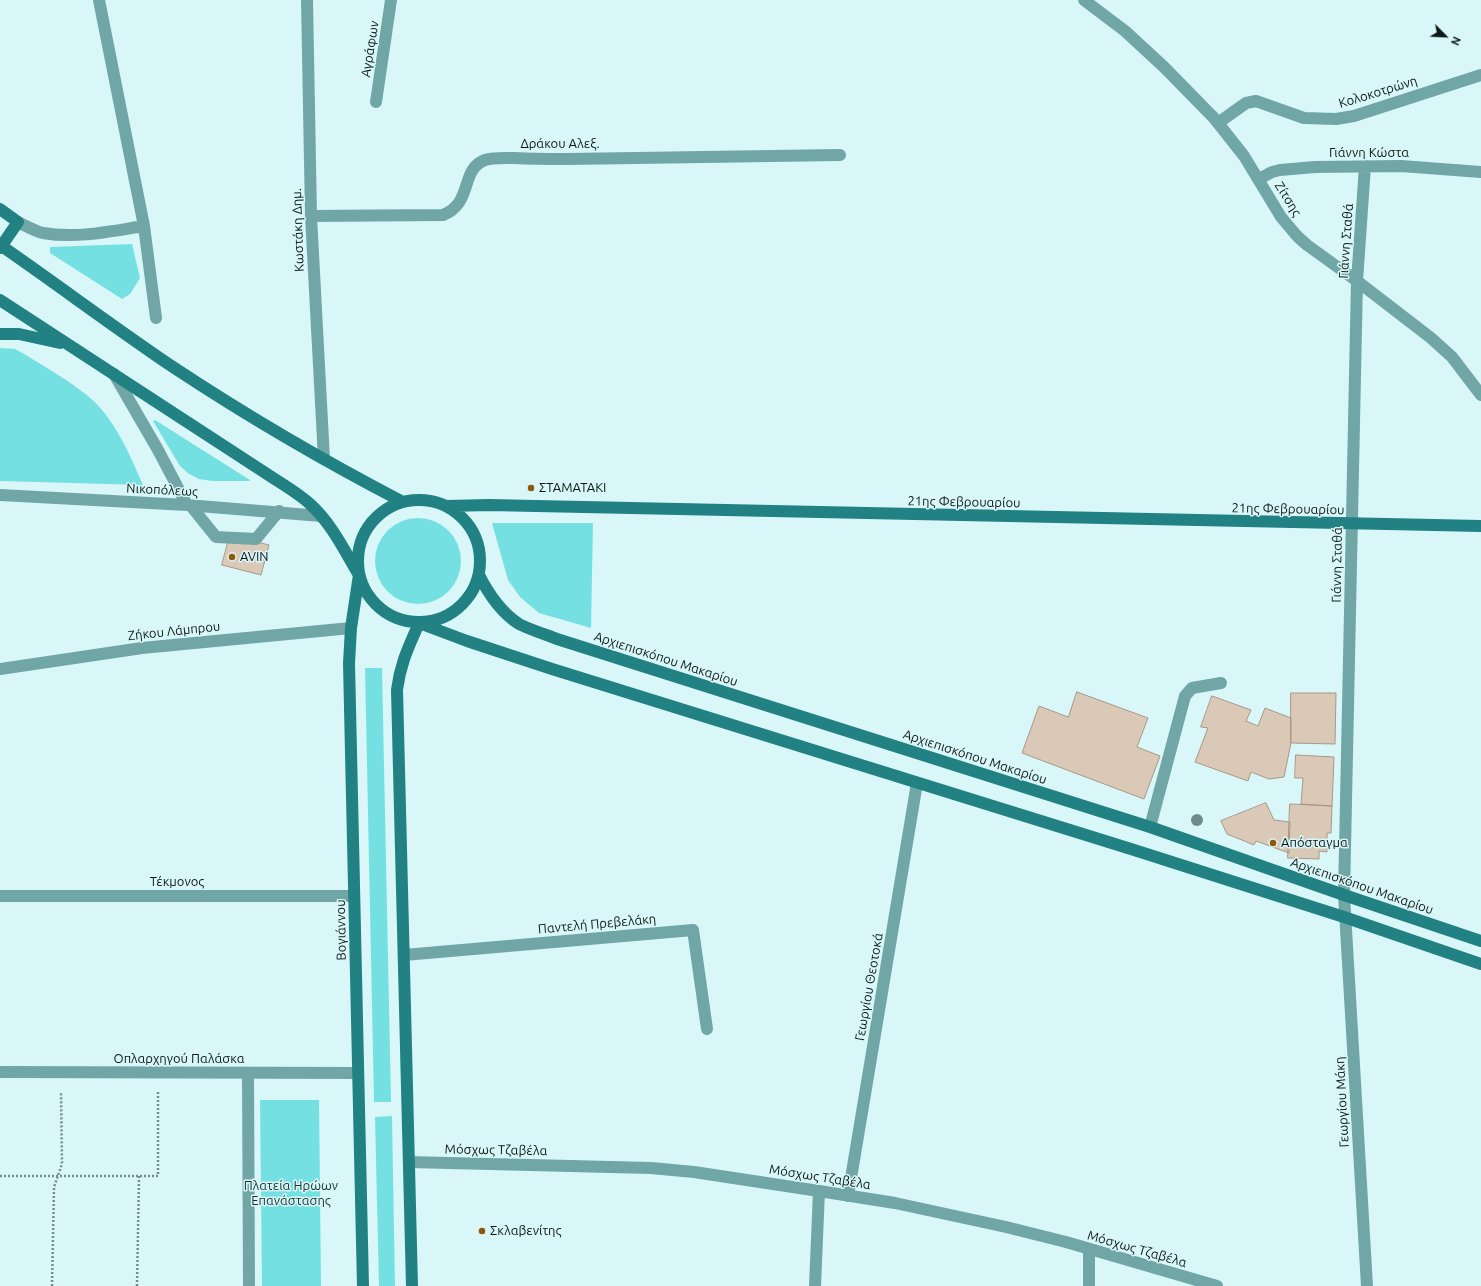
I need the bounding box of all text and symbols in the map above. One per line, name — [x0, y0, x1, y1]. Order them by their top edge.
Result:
north arrow — [1425, 16, 1465, 56]
street label: Αγράφων — [358, 20, 382, 78]
text: N — [1449, 35, 1463, 47]
street label: Κολοκοτρώνη — [1337, 73, 1419, 111]
street label: Δράκου Αλεξ. — [520, 136, 600, 152]
street label: Γιάννη Κώστα — [1329, 145, 1409, 161]
street label: Ζίτσης — [1271, 179, 1305, 219]
street label: Κωστάκη Δημ. — [289, 188, 307, 272]
street label: Γιάννη Σταθά — [1336, 203, 1356, 279]
street label: Νικοπόλεως — [126, 480, 198, 500]
place label: ΣΤΑΜΑΤΑΚΙ — [539, 480, 606, 496]
marker: ΣΤΑΜΑΤΑΚΙ — [526, 483, 536, 493]
street label: 21ης Φεβρουαρίου — [907, 493, 1021, 511]
street label: 21ης Φεβρουαρίου — [1231, 500, 1345, 518]
street label: Γιάννη Σταθά — [1329, 527, 1345, 603]
place label: AVIN — [240, 549, 269, 565]
marker: AVIN — [227, 552, 237, 562]
street label: Ζήκου Λάμπρου — [127, 618, 221, 644]
street label: Αρχιεπισκόπου Μακαρίου — [592, 628, 740, 690]
street label: Αρχιεπισκόπου Μακαρίου — [901, 726, 1049, 788]
place label: Απόσταγμα — [1281, 835, 1348, 851]
marker: Απόσταγμα — [1268, 838, 1278, 848]
street label: Αρχιεπισκόπου Μακαρίου — [1289, 854, 1435, 918]
street label: Τέκμονος — [150, 874, 204, 890]
street label: Βογιάννου — [333, 899, 349, 961]
street label: Παντελή Πρεβελάκη — [537, 911, 657, 937]
street label: Γεωργίου Θεοτοκά — [852, 932, 886, 1042]
street label: Οπλαρχηγού Παλάσκα — [114, 1051, 244, 1067]
street label: Γεωργίου Μάκη — [1332, 1056, 1352, 1148]
street label: Μόσχως Τζαβέλα — [445, 1141, 547, 1159]
street label: Μόσχως Τζαβέλα — [768, 1161, 872, 1193]
park label: Πλατεία Ηρώων Επανάστασης — [244, 1178, 338, 1209]
place label: Σκλαβενίτης — [490, 1223, 561, 1239]
marker: Σκλαβενίτης — [477, 1226, 487, 1236]
street label: Μόσχως Τζαβέλα — [1085, 1227, 1189, 1271]

